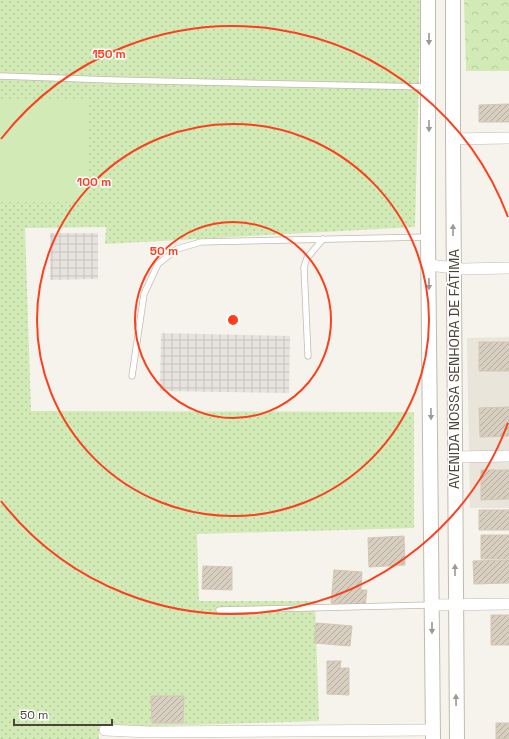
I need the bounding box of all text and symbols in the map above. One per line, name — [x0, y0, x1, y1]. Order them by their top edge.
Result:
one-way arrow — [426, 33, 432, 46]
text: 150 m — [92, 46, 126, 62]
one-way arrow — [426, 120, 432, 133]
text: 100 m — [77, 174, 111, 190]
one-way arrow — [450, 223, 456, 236]
text: 50 m — [150, 243, 178, 259]
street label: AVENIDA NOSSA SENHORA DE FÁTIMA — [445, 249, 463, 489]
one-way arrow — [426, 278, 432, 291]
centre of rings — [226, 313, 240, 327]
one-way arrow — [428, 408, 434, 421]
one-way arrow — [452, 563, 458, 576]
one-way arrow — [429, 622, 435, 635]
one-way arrow — [453, 693, 459, 706]
scale bar — [14, 701, 112, 727]
text: 50 m — [20, 707, 48, 723]

